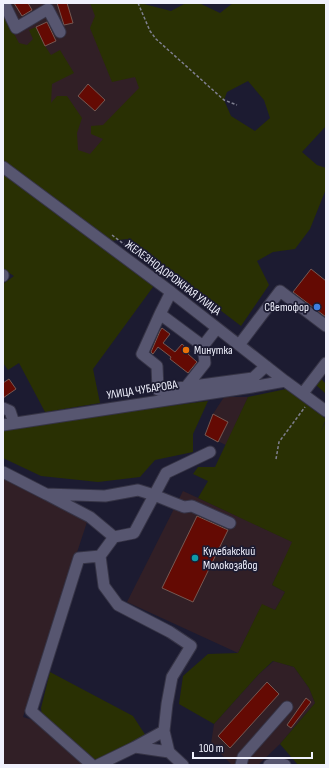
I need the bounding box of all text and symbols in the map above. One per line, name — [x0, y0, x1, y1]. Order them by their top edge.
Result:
street label: ЖЕЛЕЗНОДОРОЖНАЯ УЛИЦА — [122, 237, 224, 319]
place label: Светофор — [264, 300, 309, 315]
marker: Светофор — [312, 302, 322, 312]
place label: Минутка — [194, 343, 233, 358]
marker: Минутка — [181, 345, 191, 355]
street label: УЛИЦА ЧУБАРОВА — [105, 377, 179, 403]
place label: Кулебакский Молокозавод — [203, 544, 258, 573]
marker: Кулебакский Молокозавод — [190, 553, 200, 563]
scale bar — [193, 734, 312, 760]
text: 100 m — [199, 741, 224, 756]

